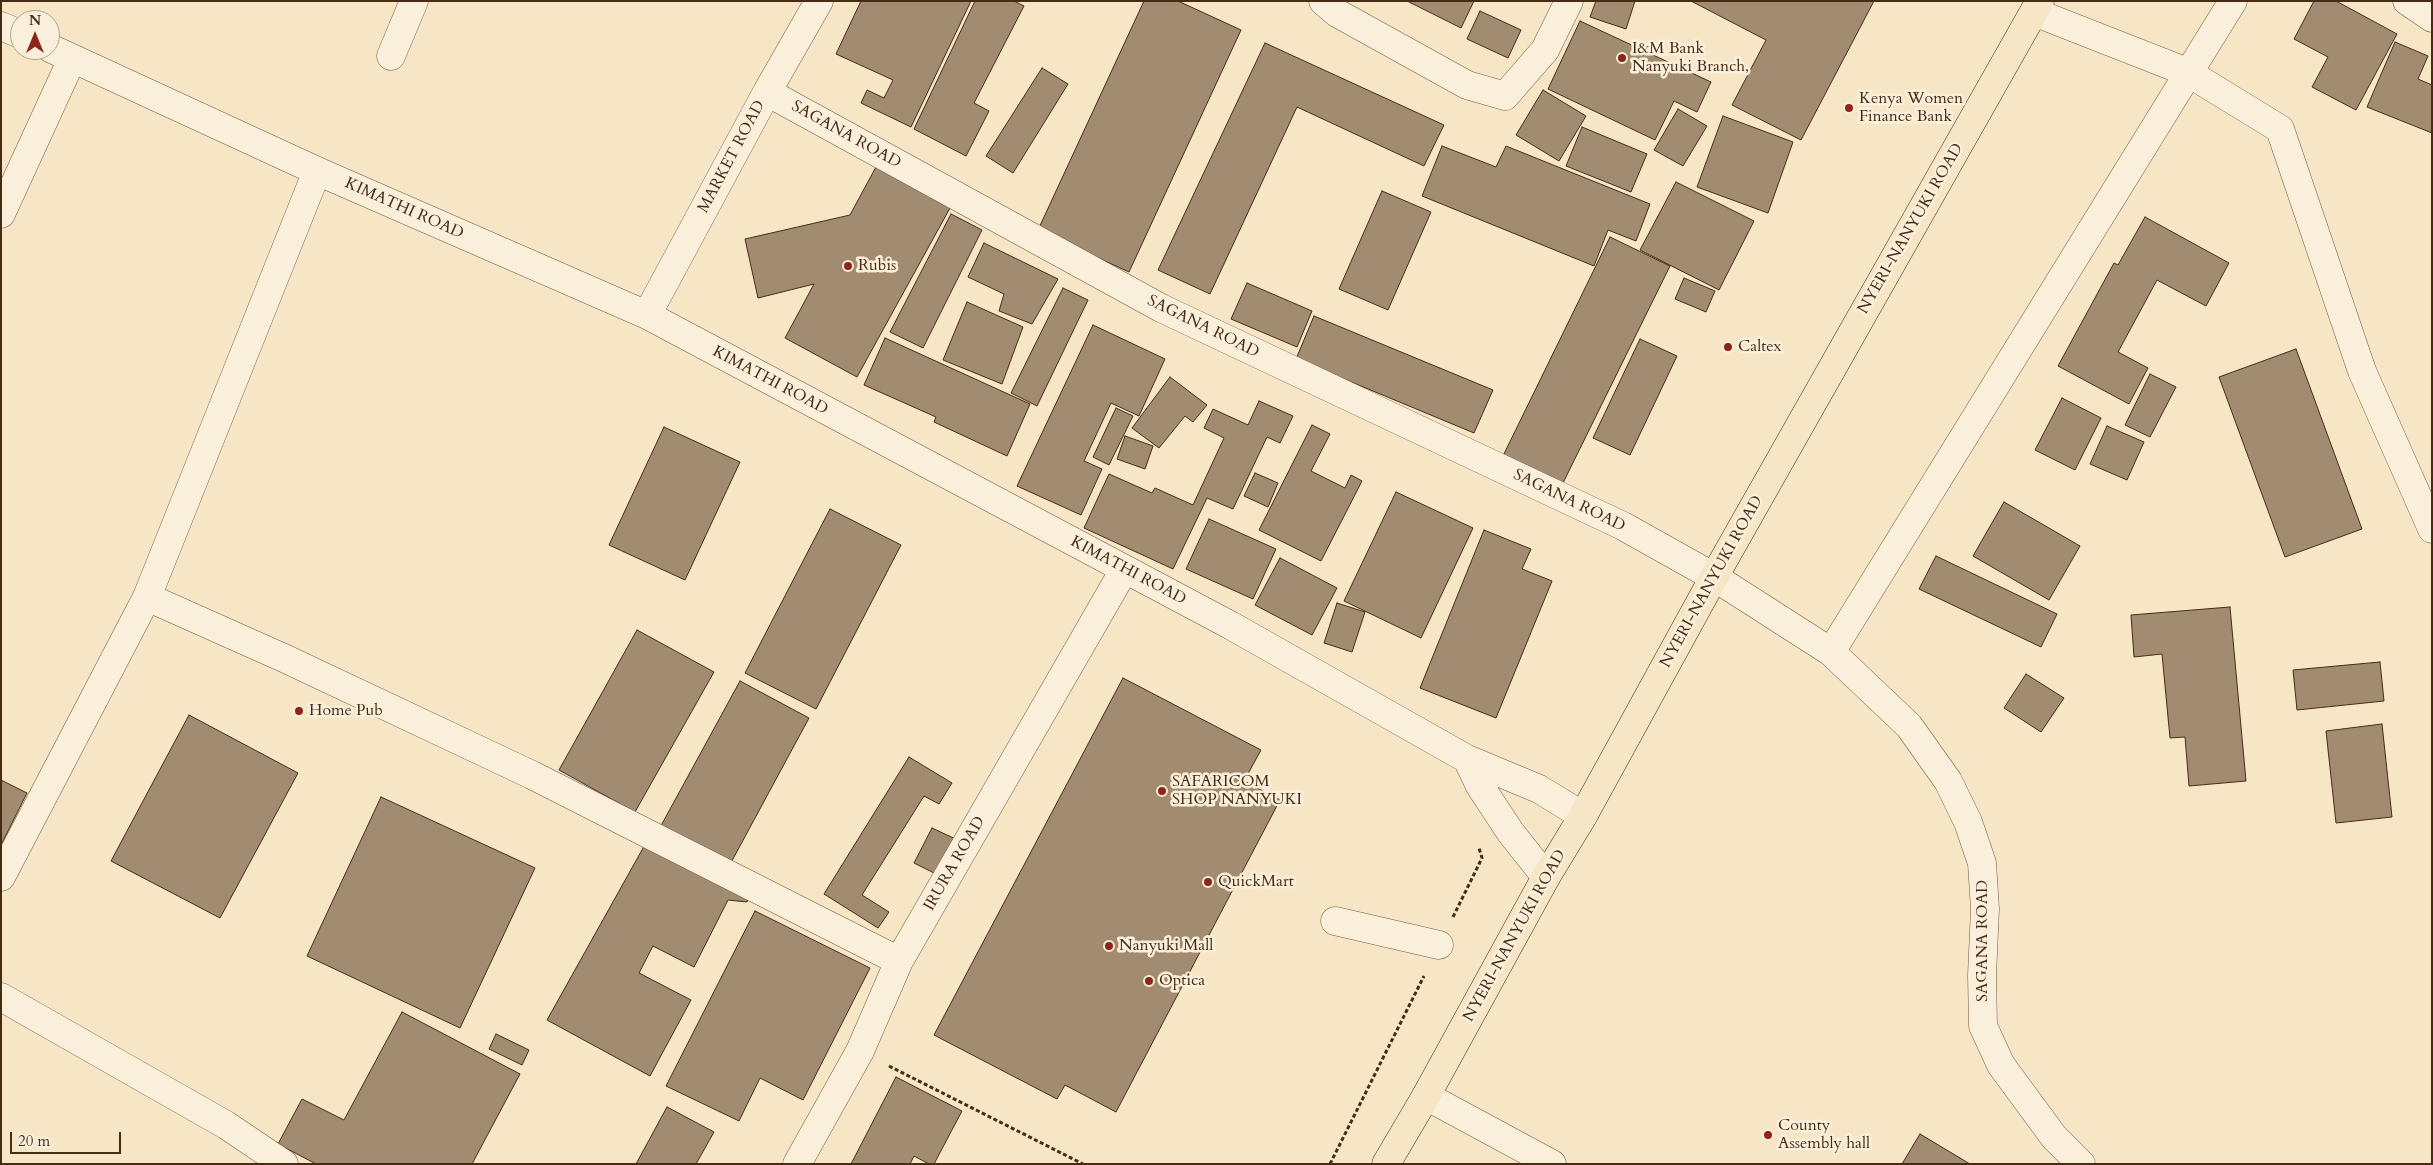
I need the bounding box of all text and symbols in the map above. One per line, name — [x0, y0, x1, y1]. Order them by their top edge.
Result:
north arrow — [10, 10, 60, 60]
text: N — [29, 11, 41, 30]
place label: I&M Bank Nanyuki Branch, — [1632, 39, 1749, 77]
marker: I&M Bank Nanyuki Branch, — [1616, 52, 1628, 64]
place label: Kenya Women Finance Bank — [1859, 89, 1963, 127]
street label: MARKET ROAD — [694, 97, 770, 217]
street label: SAGANA ROAD — [788, 97, 904, 173]
marker: Kenya Women Finance Bank — [1843, 102, 1855, 114]
street label: NYERI-NANYUKI ROAD — [1854, 140, 1968, 318]
street label: KIMATHI ROAD — [342, 174, 466, 244]
place label: Rubis — [858, 256, 896, 276]
marker: Rubis — [842, 260, 854, 272]
street label: SAGANA ROAD — [1144, 292, 1262, 362]
place label: Caltex — [1738, 337, 1781, 357]
marker: Caltex — [1722, 341, 1734, 353]
street label: KIMATHI ROAD — [709, 342, 831, 420]
street label: SAGANA ROAD — [1510, 466, 1628, 536]
street label: NYERI-NANYUKI ROAD — [1657, 493, 1767, 671]
street label: KIMATHI ROAD — [1067, 532, 1189, 610]
place label: Home Pub — [309, 701, 383, 721]
marker: Home Pub — [293, 705, 305, 717]
place label: SAFARICOM SHOP NANYUKI — [1172, 772, 1302, 810]
marker: SAFARICOM SHOP NANYUKI — [1156, 785, 1168, 797]
street label: IRURA ROAD — [920, 813, 990, 915]
street label: NYERI-NANYUKI ROAD — [1460, 847, 1570, 1025]
place label: QuickMart — [1218, 872, 1294, 892]
marker: QuickMart — [1202, 876, 1214, 888]
street label: SAGANA ROAD — [1973, 880, 1993, 1002]
place label: Nanyuki Mall — [1119, 936, 1213, 956]
marker: Nanyuki Mall — [1103, 940, 1115, 952]
place label: Optica — [1159, 971, 1205, 991]
marker: Optica — [1143, 975, 1155, 987]
place label: County Assembly hall — [1778, 1116, 1870, 1154]
scale bar — [12, 1122, 124, 1154]
marker: County Assembly hall — [1762, 1129, 1774, 1141]
text: 20 m — [18, 1131, 50, 1151]

